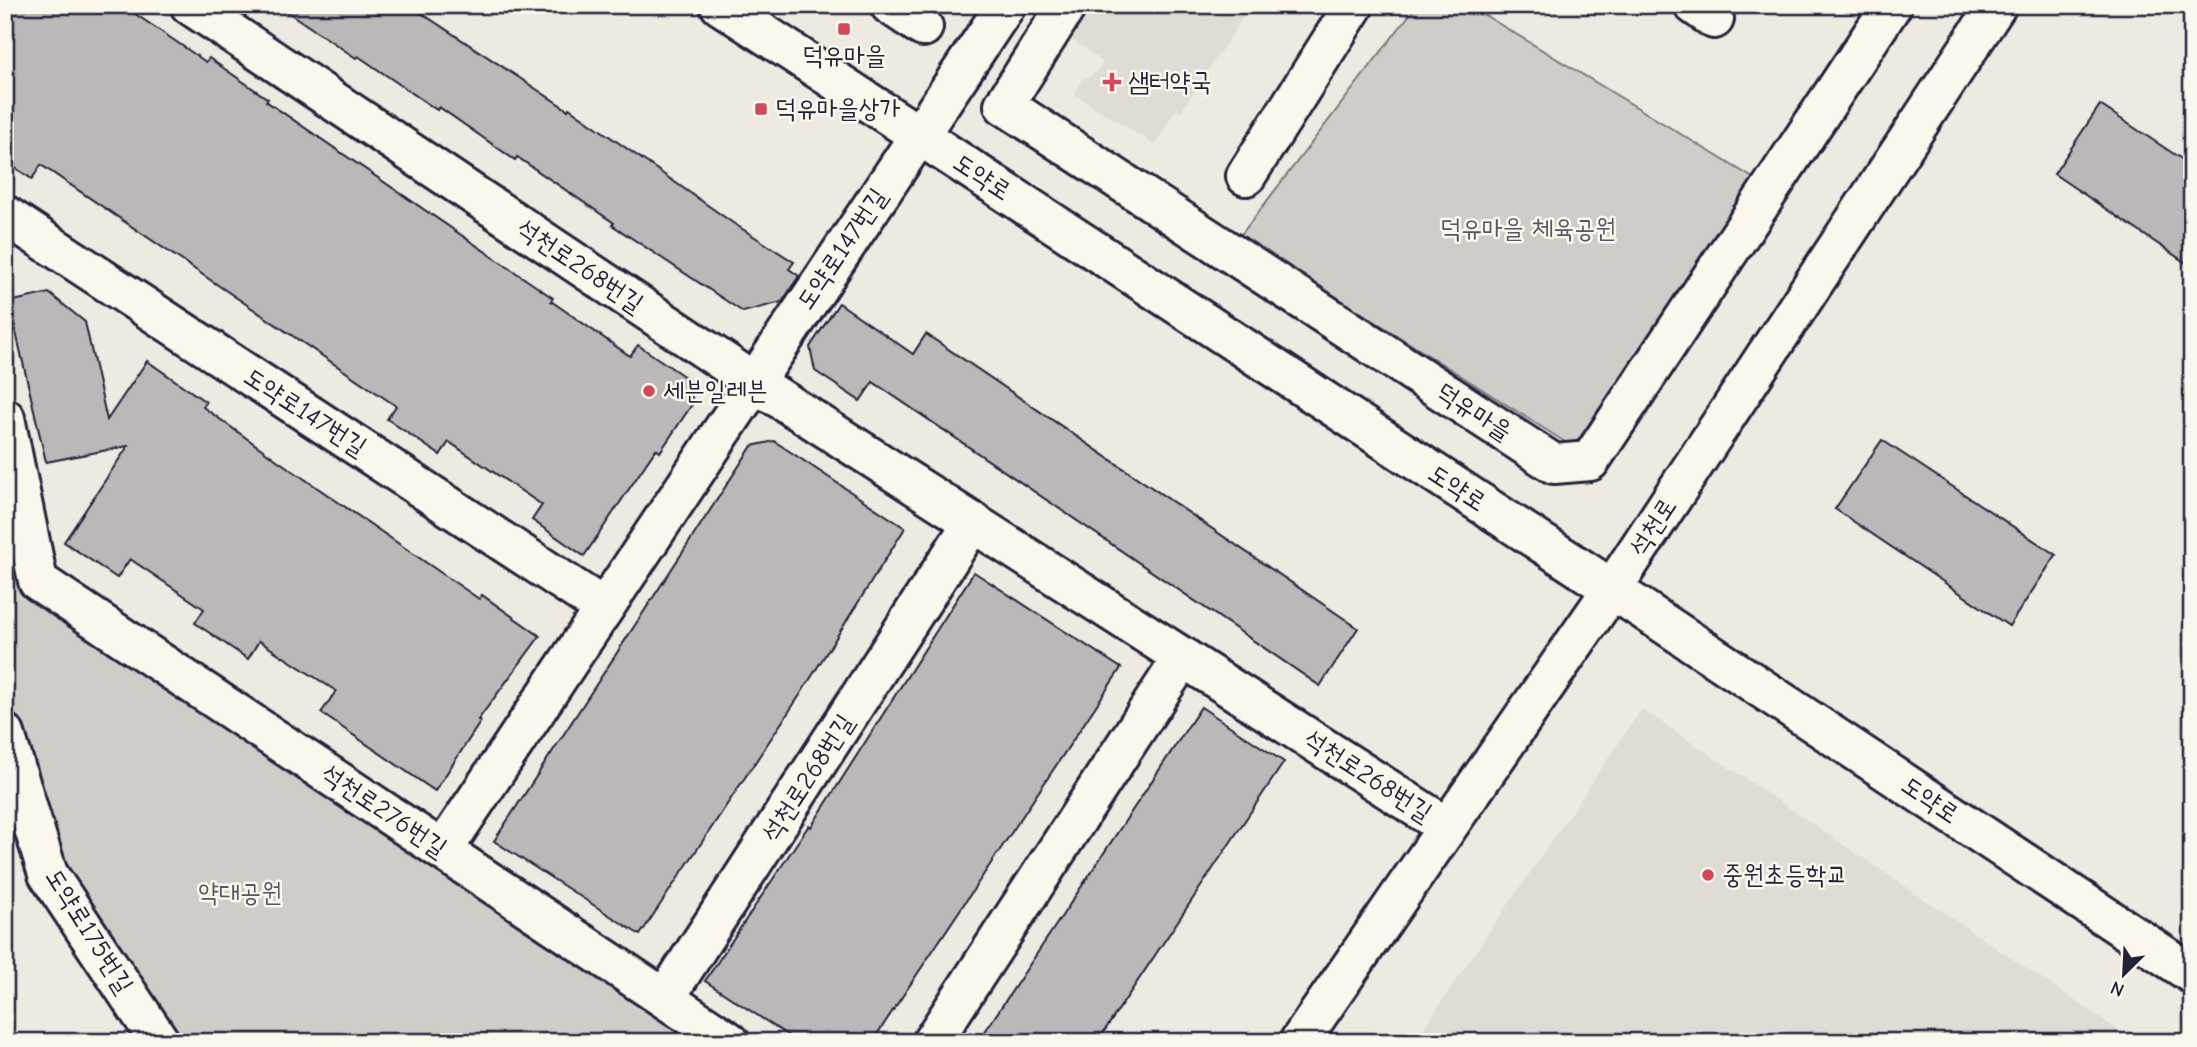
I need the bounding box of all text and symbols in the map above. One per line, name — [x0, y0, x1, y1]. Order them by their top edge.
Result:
marker: 덕유마을 — [836, 21, 852, 37]
place label: 덕유마을 — [802, 41, 886, 71]
place label: 샘터약국 — [1128, 67, 1212, 97]
marker: 샘터약국 — [1102, 72, 1122, 92]
place label: 덕유마을상가 — [775, 94, 901, 124]
marker: 덕유마을상가 — [753, 101, 769, 117]
street label: 도약로 — [948, 147, 1016, 207]
street label: 도약로147번길 — [790, 183, 894, 315]
street label: 석천로268번길 — [511, 213, 649, 319]
park label: 덕유마을 체육공원 — [1440, 214, 1616, 244]
street label: 도약로147번길 — [238, 361, 372, 463]
place label: 세븐일레븐 — [663, 376, 768, 406]
street label: 덕유마을 — [1431, 377, 1517, 447]
marker: 세븐일레븐 — [641, 383, 657, 399]
street label: 도약로 — [1423, 458, 1491, 518]
street label: 석천로 — [1623, 493, 1683, 561]
street label: 석천로268번길 — [756, 709, 860, 847]
street label: 석천로268번길 — [1299, 724, 1437, 828]
street label: 석천로276번길 — [316, 758, 452, 864]
street label: 도약로 — [1896, 770, 1964, 830]
place label: 중원초등학교 — [1722, 860, 1848, 890]
street label: 도약로175번길 — [39, 863, 139, 999]
marker: 중원초등학교 — [1700, 867, 1716, 883]
park label: 약대공원 — [198, 878, 282, 908]
north arrow — [2088, 939, 2158, 1009]
text: N — [2107, 976, 2128, 1001]

